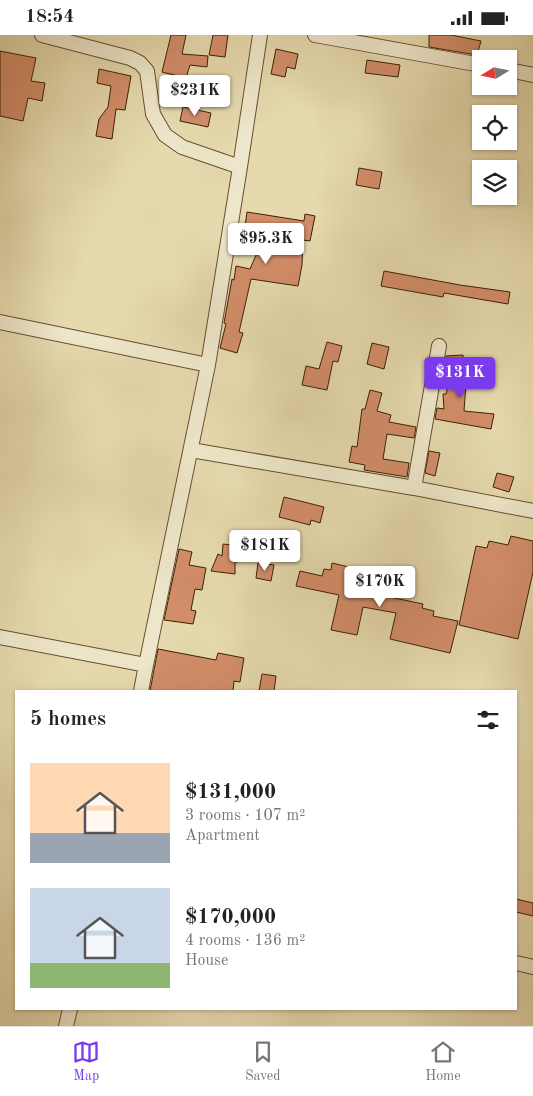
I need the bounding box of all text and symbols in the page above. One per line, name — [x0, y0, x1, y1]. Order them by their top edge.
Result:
text: 18:54 — [25, 8, 74, 27]
north arrow — [472, 50, 518, 95]
map controls — [472, 50, 517, 205]
pin: $231K — [160, 74, 230, 117]
text: $231K — [170, 83, 220, 99]
button: locate — [472, 105, 517, 150]
button: layers — [472, 160, 517, 205]
pin: $95.3K — [225, 223, 307, 265]
text: $95.3K — [239, 231, 293, 247]
pin: $131K — [425, 357, 495, 399]
text: $131K — [435, 365, 485, 381]
pin: $181K — [230, 529, 300, 572]
text: $181K — [240, 538, 290, 554]
pin: $170K — [345, 565, 415, 608]
text: $170K — [355, 574, 405, 590]
icon: filters — [474, 706, 502, 734]
text: 5 homes — [30, 709, 106, 730]
text: $131,000 — [185, 782, 276, 803]
icon: home — [70, 783, 130, 843]
text: 3 rooms · 107 m² — [185, 808, 305, 824]
text: Apartment — [185, 828, 260, 844]
text: $170,000 — [185, 907, 276, 928]
icon: home — [70, 908, 130, 968]
text: 4 rooms · 136 m² — [185, 933, 305, 949]
text: House — [185, 953, 228, 969]
tab: Map — [72, 1038, 100, 1085]
tab: Saved — [245, 1038, 281, 1085]
tab: Home — [425, 1038, 461, 1085]

